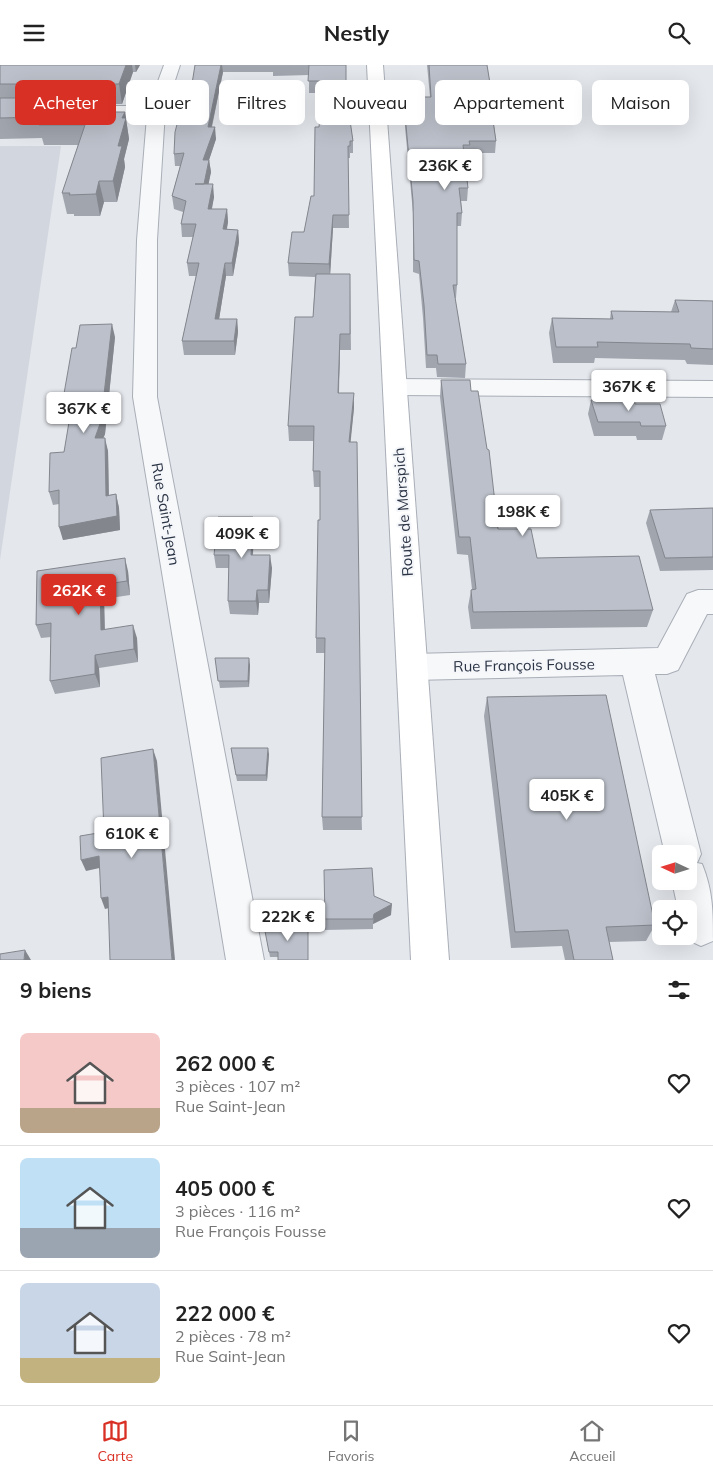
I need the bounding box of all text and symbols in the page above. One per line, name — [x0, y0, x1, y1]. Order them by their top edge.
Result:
icon: menu — [20, 19, 48, 47]
text: Nestly — [324, 19, 389, 47]
icon: search — [665, 19, 693, 47]
chip: Acheter — [15, 80, 116, 125]
chip: Louer — [126, 80, 209, 125]
chip: Filtres — [219, 80, 305, 125]
chip: Nouveau — [315, 80, 425, 125]
chip: Appartement — [435, 80, 582, 125]
chip: Maison — [592, 80, 689, 125]
pin: 236K € — [404, 149, 486, 191]
text: 236K € — [418, 155, 472, 175]
pin: 367K € — [588, 369, 670, 412]
text: 367K € — [602, 376, 656, 396]
pin: 367K € — [43, 391, 125, 434]
text: 367K € — [57, 398, 111, 418]
street label: Route de Marspich — [389, 447, 417, 577]
street label: Rue Saint-Jean — [148, 461, 184, 567]
pin: 198K € — [482, 495, 564, 537]
text: 198K € — [496, 501, 550, 521]
pin: 409K € — [201, 517, 283, 559]
text: 409K € — [215, 523, 269, 543]
pin: 262K € — [38, 573, 120, 616]
text: 262K € — [52, 580, 106, 600]
street label: Rue François Fousse — [453, 654, 595, 676]
pin: 405K € — [526, 779, 608, 821]
text: 405K € — [540, 785, 594, 805]
pin: 610K € — [91, 817, 173, 859]
text: 610K € — [105, 823, 159, 843]
north arrow — [652, 845, 698, 890]
map controls — [652, 845, 697, 945]
pin: 222K € — [247, 899, 329, 942]
button: locate — [652, 900, 697, 945]
text: 222K € — [261, 906, 315, 926]
icon: filters — [665, 976, 693, 1004]
text: 9 biens — [20, 977, 92, 1003]
text: 262 000 € — [175, 1050, 275, 1076]
icon: home — [60, 1053, 120, 1113]
icon: heart — [665, 1069, 693, 1097]
text: 3 pièces · 107 m² — [175, 1076, 300, 1096]
text: Rue Saint-Jean — [175, 1096, 286, 1116]
text: 405 000 € — [175, 1175, 275, 1201]
icon: home — [60, 1178, 120, 1238]
icon: heart — [665, 1194, 693, 1222]
text: 3 pièces · 116 m² — [175, 1201, 300, 1221]
text: Rue François Fousse — [175, 1221, 326, 1241]
text: 222 000 € — [175, 1300, 275, 1326]
icon: home — [60, 1303, 120, 1363]
icon: heart — [665, 1319, 693, 1347]
text: 2 pièces · 78 m² — [175, 1326, 291, 1346]
text: Rue Saint-Jean — [175, 1346, 286, 1366]
tab: Carte — [97, 1417, 133, 1465]
tab: Favoris — [328, 1417, 374, 1465]
tab: Accueil — [569, 1417, 616, 1465]

